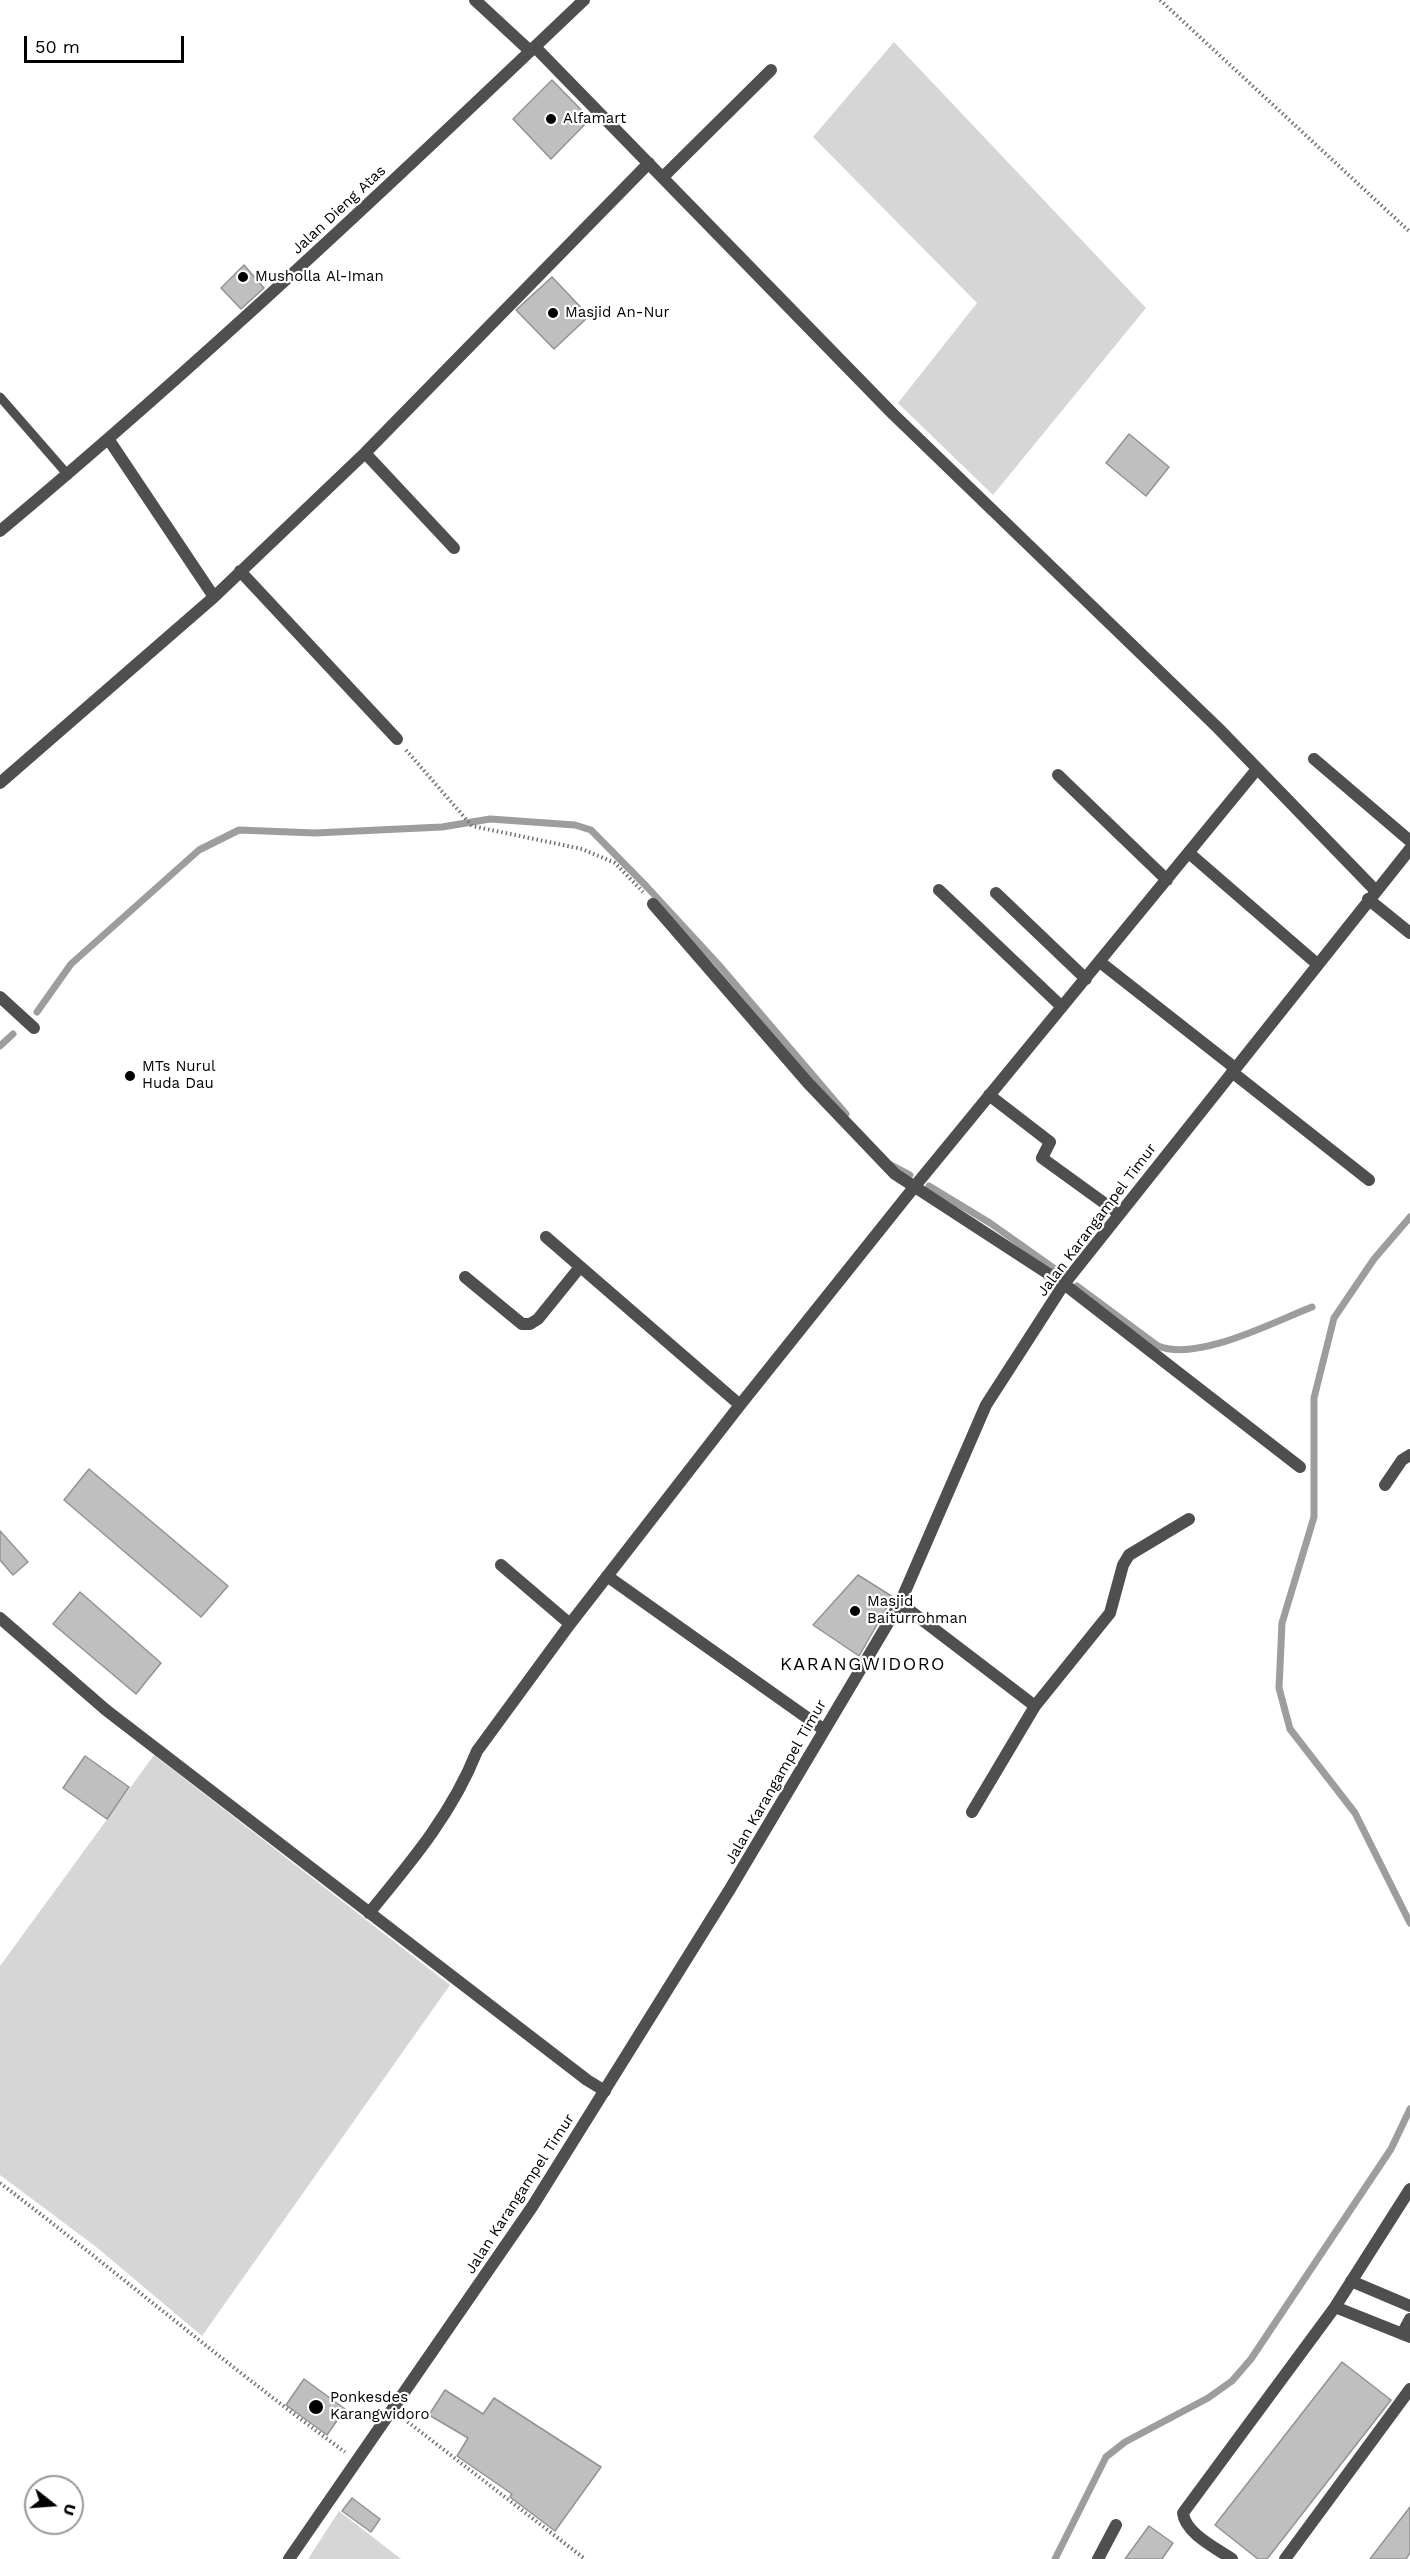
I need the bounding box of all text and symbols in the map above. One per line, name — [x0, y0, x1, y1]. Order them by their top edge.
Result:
scale bar — [27, 24, 188, 62]
text: 50 m — [35, 36, 80, 57]
place label: Alfamart — [563, 110, 626, 128]
marker: Alfamart — [544, 112, 558, 126]
street label: Jalan Dieng Atas — [288, 162, 390, 258]
place label: Musholla Al-Iman — [255, 268, 384, 286]
marker: Musholla Al-Iman — [236, 270, 250, 284]
place label: Masjid An-Nur — [565, 304, 670, 322]
marker: Masjid An-Nur — [546, 306, 560, 320]
place label: MTs Nurul Huda Dau — [142, 1058, 216, 1093]
marker: MTs Nurul Huda Dau — [123, 1069, 137, 1083]
street label: Jalan Karangampel Timur — [1034, 1140, 1160, 1300]
place label: Masjid Baiturrohman — [867, 1593, 967, 1628]
marker: Masjid Baiturrohman — [848, 1604, 862, 1618]
district label: KARANGWIDORO — [780, 1654, 946, 1676]
street label: Jalan Karangampel Timur — [721, 1697, 831, 1867]
street label: Jalan Karangampel Timur — [462, 2111, 578, 2277]
place label: Ponkesdes Karangwidoro — [330, 2389, 429, 2424]
marker: Ponkesdes Karangwidoro — [307, 2398, 325, 2416]
north arrow — [24, 2475, 84, 2535]
text: U — [59, 2502, 81, 2518]

